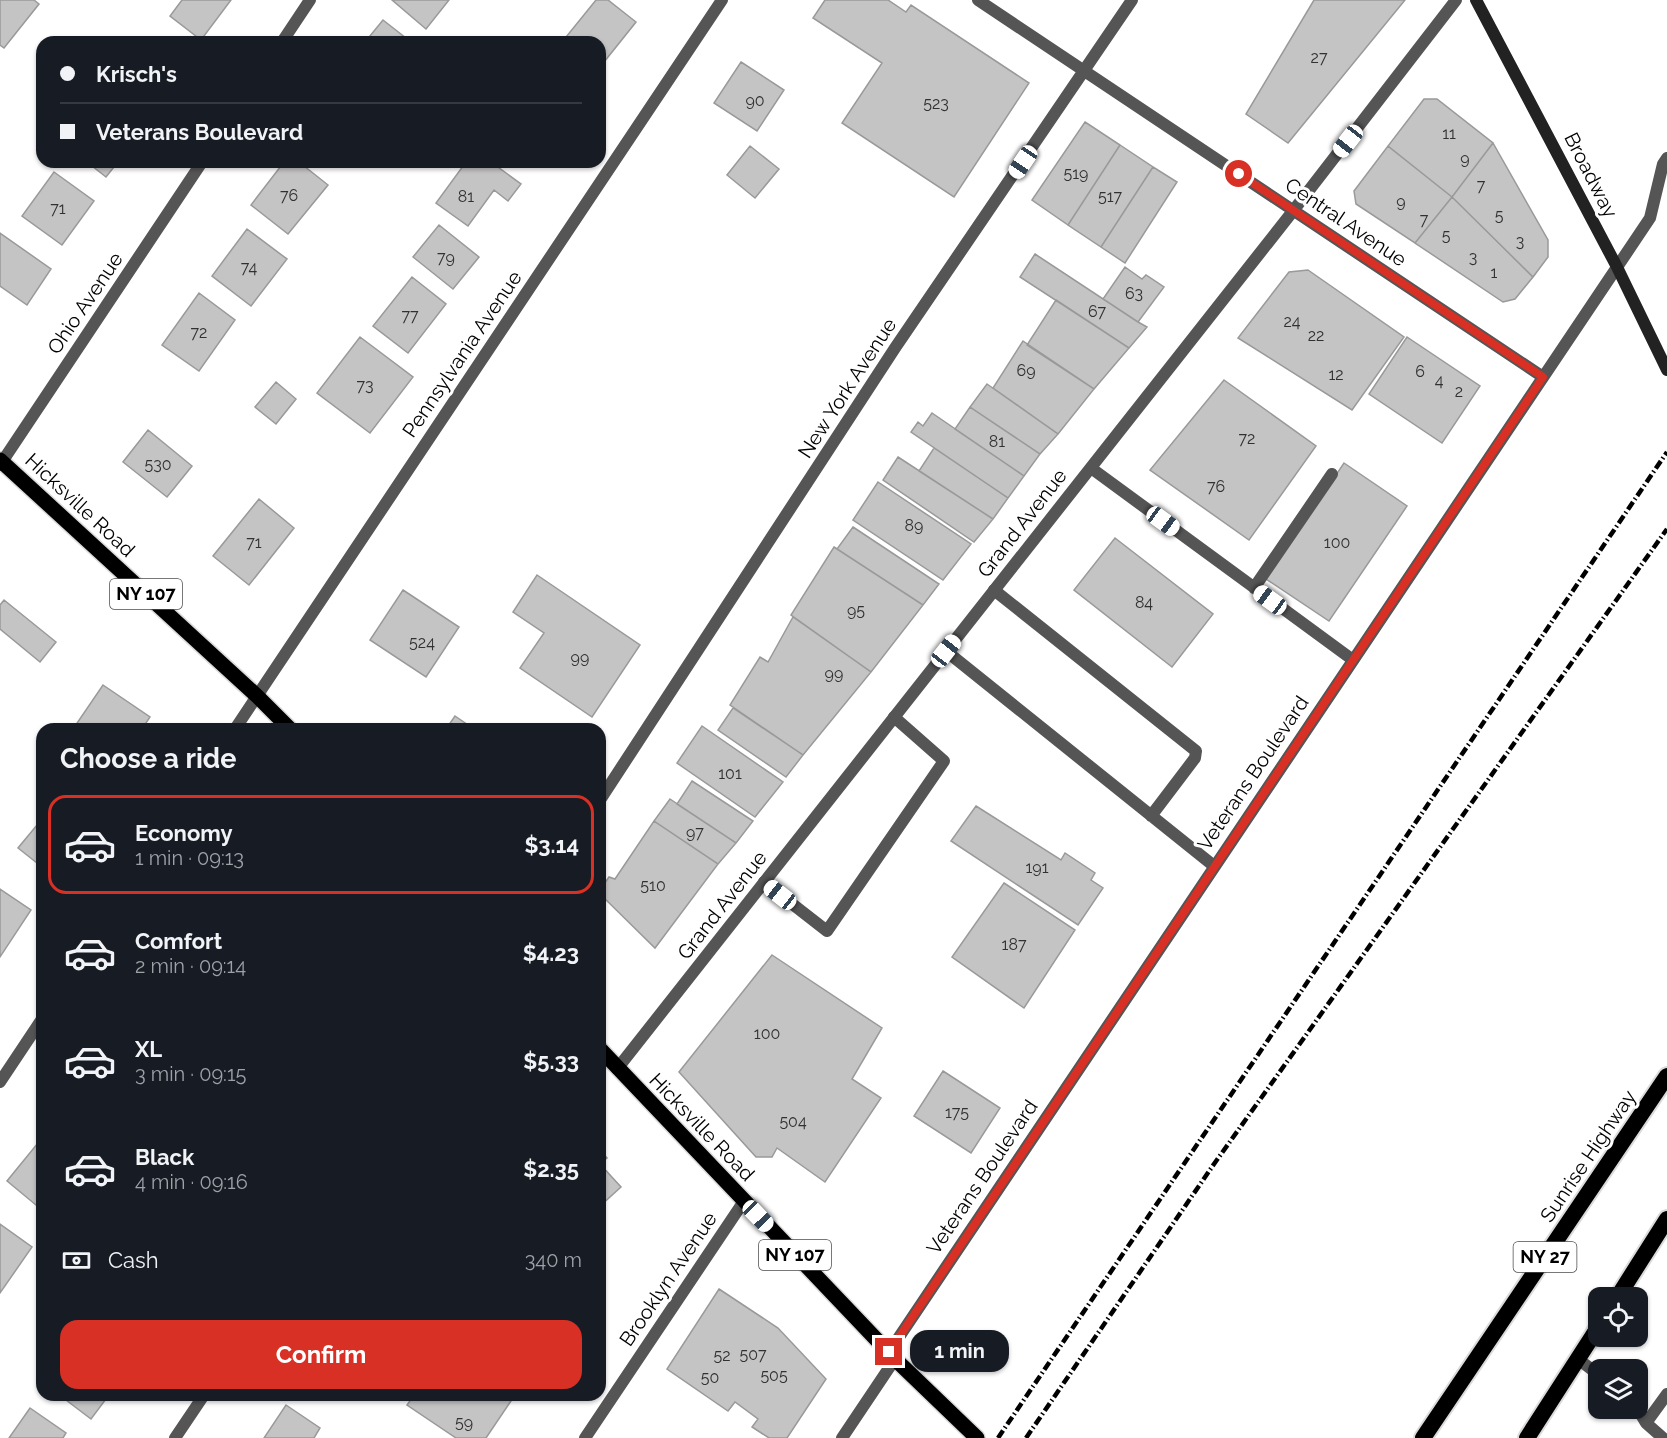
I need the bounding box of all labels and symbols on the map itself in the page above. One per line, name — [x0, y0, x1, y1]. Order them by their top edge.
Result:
house number: 27 — [1311, 48, 1328, 67]
house number: 90 — [745, 91, 765, 110]
house number: 523 — [923, 94, 949, 113]
car — [1330, 121, 1366, 161]
house number: 11 — [1442, 124, 1456, 143]
street label: Broadway — [1559, 128, 1623, 222]
car — [1005, 142, 1041, 182]
house number: 9 — [1460, 149, 1470, 168]
route start — [1225, 160, 1252, 187]
house number: 519 — [1064, 164, 1088, 183]
street label: Central Avenue — [1281, 173, 1411, 272]
house number: 7 — [1477, 176, 1486, 195]
house number: 76 — [280, 186, 298, 205]
house number: 81 — [458, 187, 474, 206]
house number: 517 — [1098, 187, 1122, 206]
house number: 9 — [1396, 192, 1406, 211]
house number: 71 — [50, 199, 66, 218]
house number: 5 — [1495, 206, 1504, 225]
house number: 7 — [1420, 210, 1429, 229]
house number: 5 — [1442, 226, 1451, 245]
house number: 3 — [1516, 232, 1524, 251]
street label: Ohio Avenue — [42, 247, 128, 358]
house number: 79 — [437, 248, 455, 267]
house number: 3 — [1469, 248, 1477, 267]
house number: 74 — [241, 258, 257, 277]
house number: 1 — [1491, 263, 1498, 282]
street label: Pennsylvania Avenue — [397, 266, 527, 442]
house number: 63 — [1125, 284, 1143, 303]
house number: 67 — [1088, 302, 1107, 321]
house number: 77 — [401, 306, 419, 325]
house number: 24 — [1283, 312, 1301, 331]
street label: New York Avenue — [793, 313, 901, 463]
house number: 72 — [191, 323, 207, 342]
house number: 22 — [1308, 326, 1324, 345]
house number: 69 — [1016, 361, 1036, 380]
house number: 6 — [1415, 362, 1425, 381]
house number: 12 — [1328, 365, 1344, 384]
house number: 4 — [1435, 371, 1444, 390]
house number: 73 — [356, 376, 374, 395]
house number: 2 — [1455, 382, 1463, 401]
house number: 72 — [1239, 429, 1255, 448]
house number: 81 — [989, 432, 1005, 451]
street label: Hicksville Road — [20, 448, 140, 562]
house number: 530 — [144, 455, 172, 474]
street label: Grand Avenue — [972, 464, 1072, 582]
house number: 76 — [1207, 477, 1225, 496]
car — [1143, 503, 1183, 539]
house number: 89 — [905, 516, 923, 535]
house number: 71 — [246, 533, 262, 552]
house number: 100 — [1324, 533, 1350, 552]
road number: NY 107 — [110, 579, 182, 609]
car — [1250, 582, 1290, 618]
house number: 84 — [1135, 593, 1153, 612]
house number: 95 — [847, 601, 865, 620]
car — [928, 631, 964, 671]
house number: 524 — [409, 633, 435, 652]
house number: 99 — [571, 648, 589, 667]
house number: 99 — [825, 664, 843, 683]
street label: Veterans Boulevard — [1192, 691, 1314, 855]
house number: 101 — [718, 764, 742, 783]
house number: 97 — [686, 823, 704, 842]
street label: Grand Avenue — [672, 846, 772, 964]
house number: 191 — [1025, 858, 1049, 877]
house number: 510 — [640, 876, 666, 895]
car — [760, 877, 800, 913]
house number: 187 — [1002, 935, 1027, 954]
house number: 100 — [754, 1024, 780, 1043]
street label: Hicksville Road — [644, 1068, 760, 1186]
street label: Sunrise Highway — [1535, 1085, 1641, 1227]
street label: Veterans Boulevard — [921, 1095, 1043, 1259]
house number: 175 — [945, 1103, 969, 1122]
house number: 504 — [779, 1112, 807, 1131]
car — [739, 1197, 777, 1235]
street label: Brooklyn Avenue — [614, 1207, 722, 1351]
road number: NY 107 — [759, 1240, 831, 1270]
road number: NY 27 — [1514, 1242, 1576, 1272]
callout: 1 min — [910, 1331, 1009, 1373]
route end — [875, 1338, 902, 1365]
house number: 507 — [740, 1345, 767, 1364]
house number: 52 — [713, 1346, 731, 1365]
house number: 505 — [760, 1366, 788, 1385]
house number: 50 — [701, 1368, 719, 1387]
house number: 59 — [455, 1413, 473, 1432]

